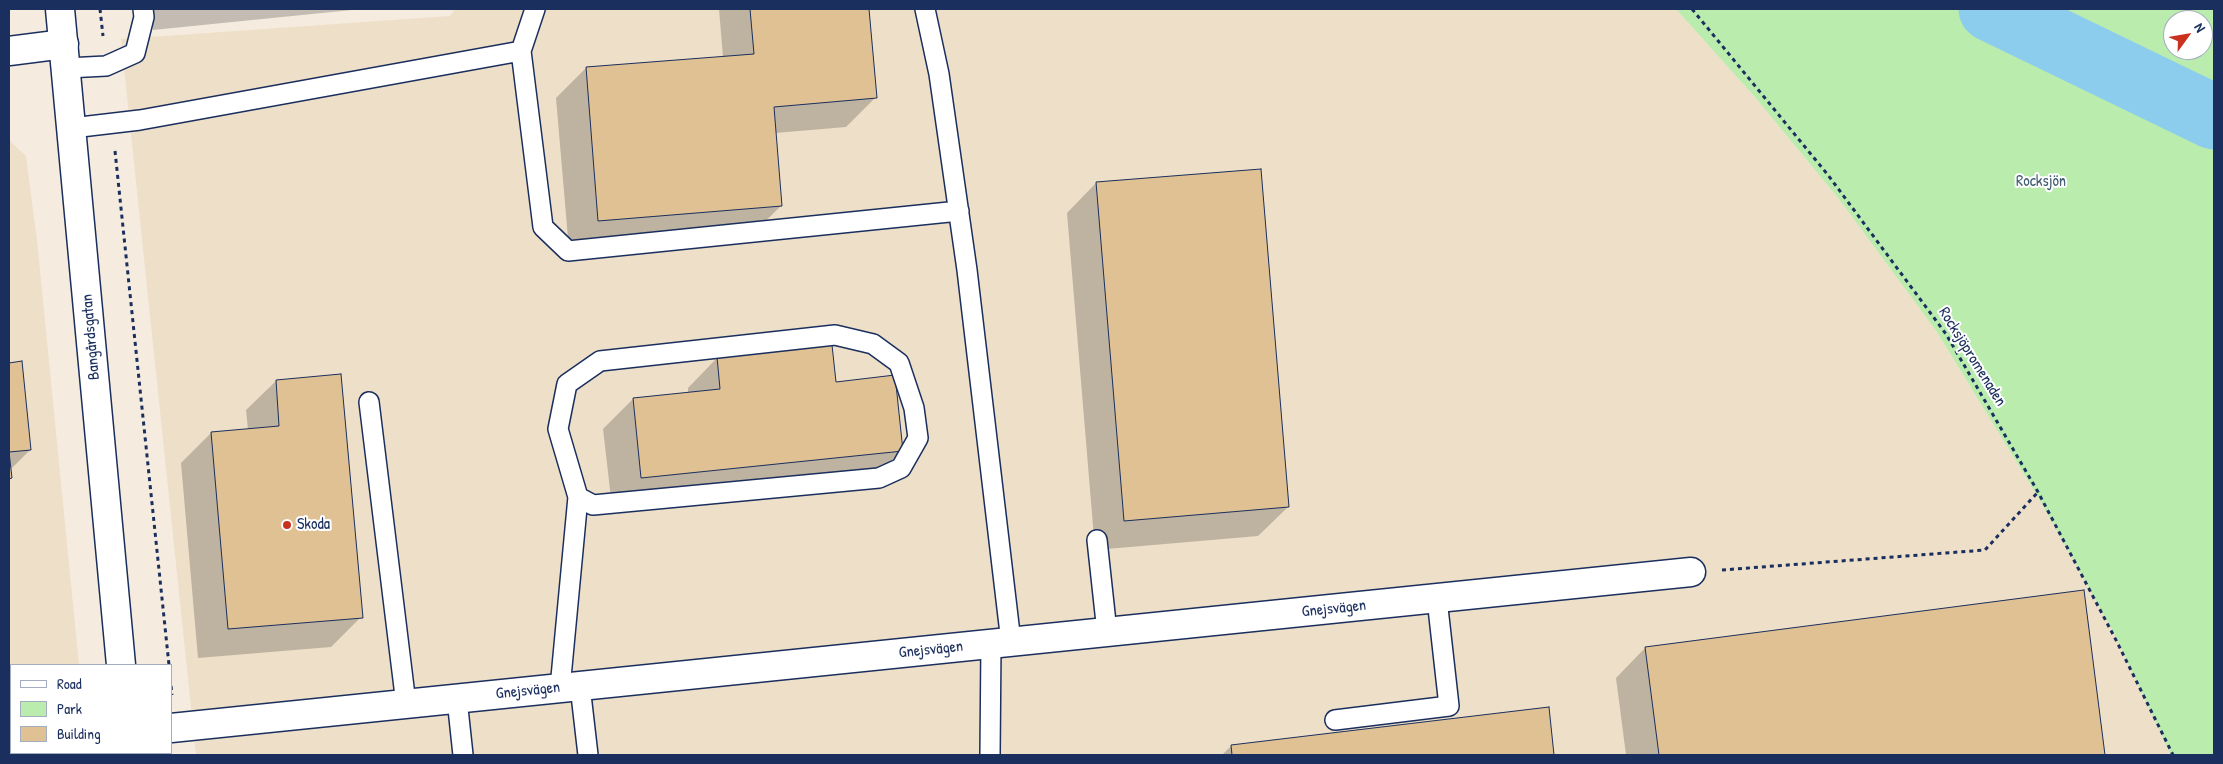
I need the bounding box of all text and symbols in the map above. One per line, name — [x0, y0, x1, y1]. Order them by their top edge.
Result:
north arrow — [2163, 10, 2213, 60]
text: N — [2190, 19, 2210, 36]
park label: Rocksjön — [2016, 172, 2066, 192]
street label: Bangårdsgatan — [78, 293, 104, 381]
street label: Rocksjöpromenaden — [1934, 304, 2010, 410]
place label: Skoda — [297, 515, 330, 535]
marker: Skoda — [281, 519, 293, 531]
street label: Gnejsvägen — [1301, 596, 1367, 622]
street label: Gnejsvägen — [898, 637, 964, 663]
legend — [10, 664, 172, 754]
text: Road — [57, 673, 82, 694]
street label: Gnejsvägen — [495, 678, 561, 704]
text: Park — [57, 698, 82, 719]
text: Building — [57, 723, 101, 744]

